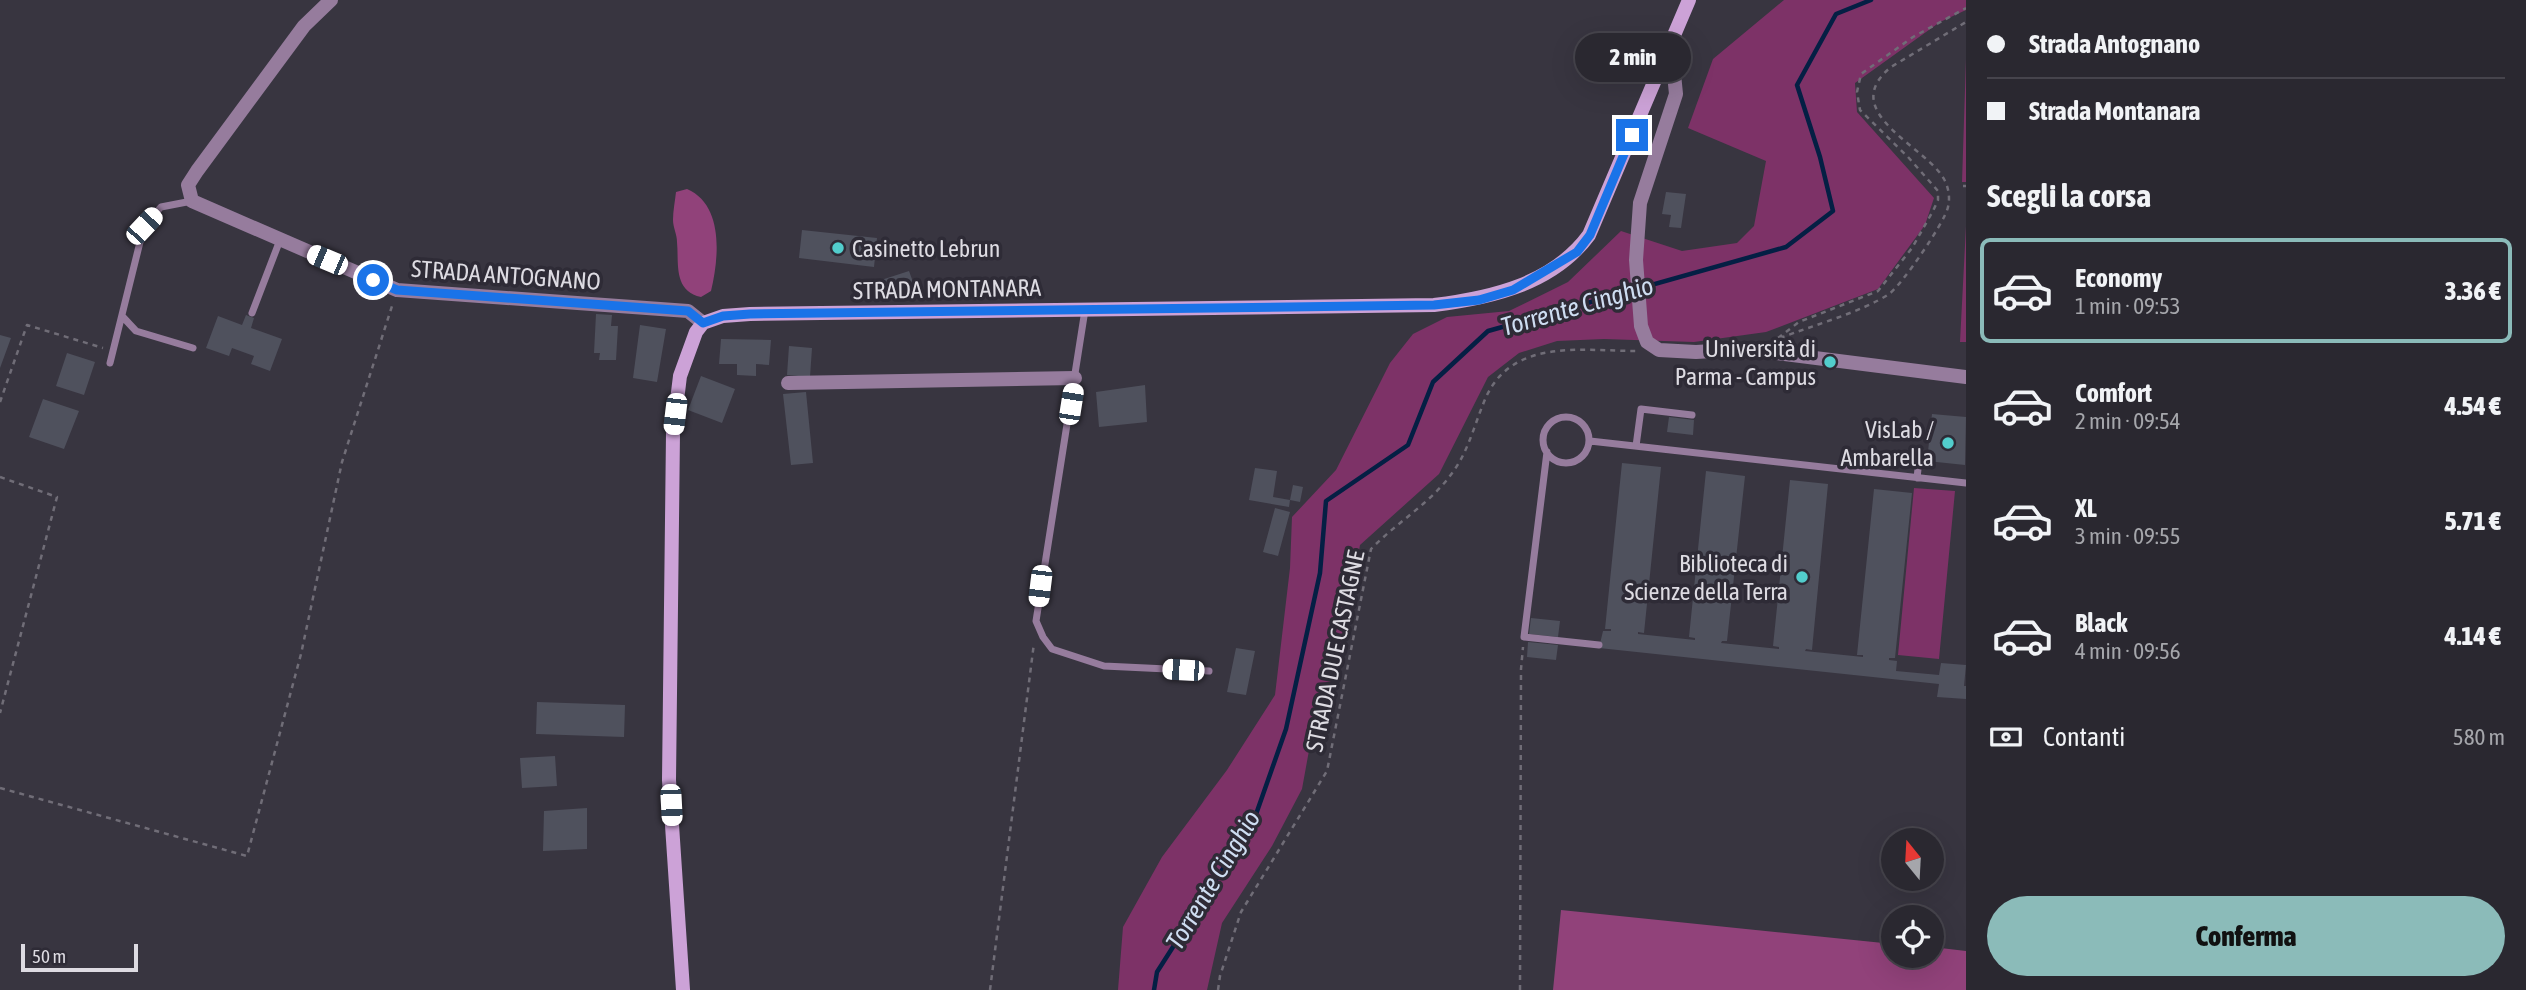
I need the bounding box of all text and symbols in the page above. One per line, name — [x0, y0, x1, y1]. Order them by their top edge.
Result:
text: Strada Antognano — [2029, 29, 2200, 59]
callout: 2 min — [1574, 33, 1690, 82]
text: 2 min — [1610, 44, 1656, 70]
text: Strada Montanara — [2029, 96, 2200, 126]
route end — [1616, 119, 1648, 151]
text: Scegli la corsa — [1987, 177, 2151, 214]
car — [122, 203, 167, 249]
place label: Casinetto Lebrun — [852, 235, 1001, 262]
marker: Casinetto Lebrun — [830, 240, 846, 256]
car — [304, 242, 351, 278]
street label: STRADA ANTOGNANO — [410, 255, 602, 295]
icon: car — [1991, 259, 2054, 322]
text: Economy — [2075, 263, 2162, 293]
route start — [357, 264, 389, 296]
water label: Torrente Cinghio — [1497, 270, 1657, 342]
street label: STRADA MONTANARA — [853, 274, 1042, 304]
text: 3.36 € — [2444, 276, 2501, 306]
text: 1 min · 09:53 — [2075, 293, 2181, 319]
place label: Università di Parma - Campus — [1675, 335, 1816, 390]
marker: Università di Parma - Campus — [1822, 354, 1838, 370]
icon: car — [1991, 374, 2054, 437]
text: Comfort — [2075, 378, 2152, 408]
car — [1058, 382, 1085, 426]
text: 4.54 € — [2444, 391, 2501, 421]
car — [663, 392, 688, 436]
text: 2 min · 09:54 — [2075, 408, 2181, 434]
place label: VisLab / Ambarella — [1841, 416, 1934, 471]
marker: VisLab / Ambarella — [1940, 435, 1956, 451]
icon: car — [1991, 489, 2054, 552]
text: XL — [2075, 493, 2097, 523]
text: 5.71 € — [2444, 506, 2501, 536]
text: 3 min · 09:55 — [2075, 523, 2181, 549]
street label: STRADA DUE CASTAGNE — [1300, 548, 1370, 754]
place label: Biblioteca di Scienze della Terra — [1624, 550, 1788, 605]
car — [1028, 564, 1053, 608]
marker: Biblioteca di Scienze della Terra — [1794, 569, 1810, 585]
icon: car — [1991, 604, 2054, 667]
text: Black — [2075, 608, 2127, 638]
text: 4.14 € — [2444, 621, 2501, 651]
text: 4 min · 09:56 — [2075, 638, 2181, 664]
car — [1162, 658, 1205, 682]
icon: cash — [1987, 718, 2025, 756]
text: Contanti — [2043, 722, 2125, 752]
text: 580 m — [2453, 724, 2505, 750]
car — [660, 783, 683, 827]
water label: Torrente Cinghio — [1160, 805, 1266, 955]
north arrow — [1881, 828, 1944, 891]
map controls — [1881, 828, 1944, 968]
button: Conferma — [1987, 896, 2505, 976]
button: locate — [1881, 905, 1944, 968]
scale bar — [21, 941, 138, 973]
text: 50 m — [32, 945, 66, 967]

